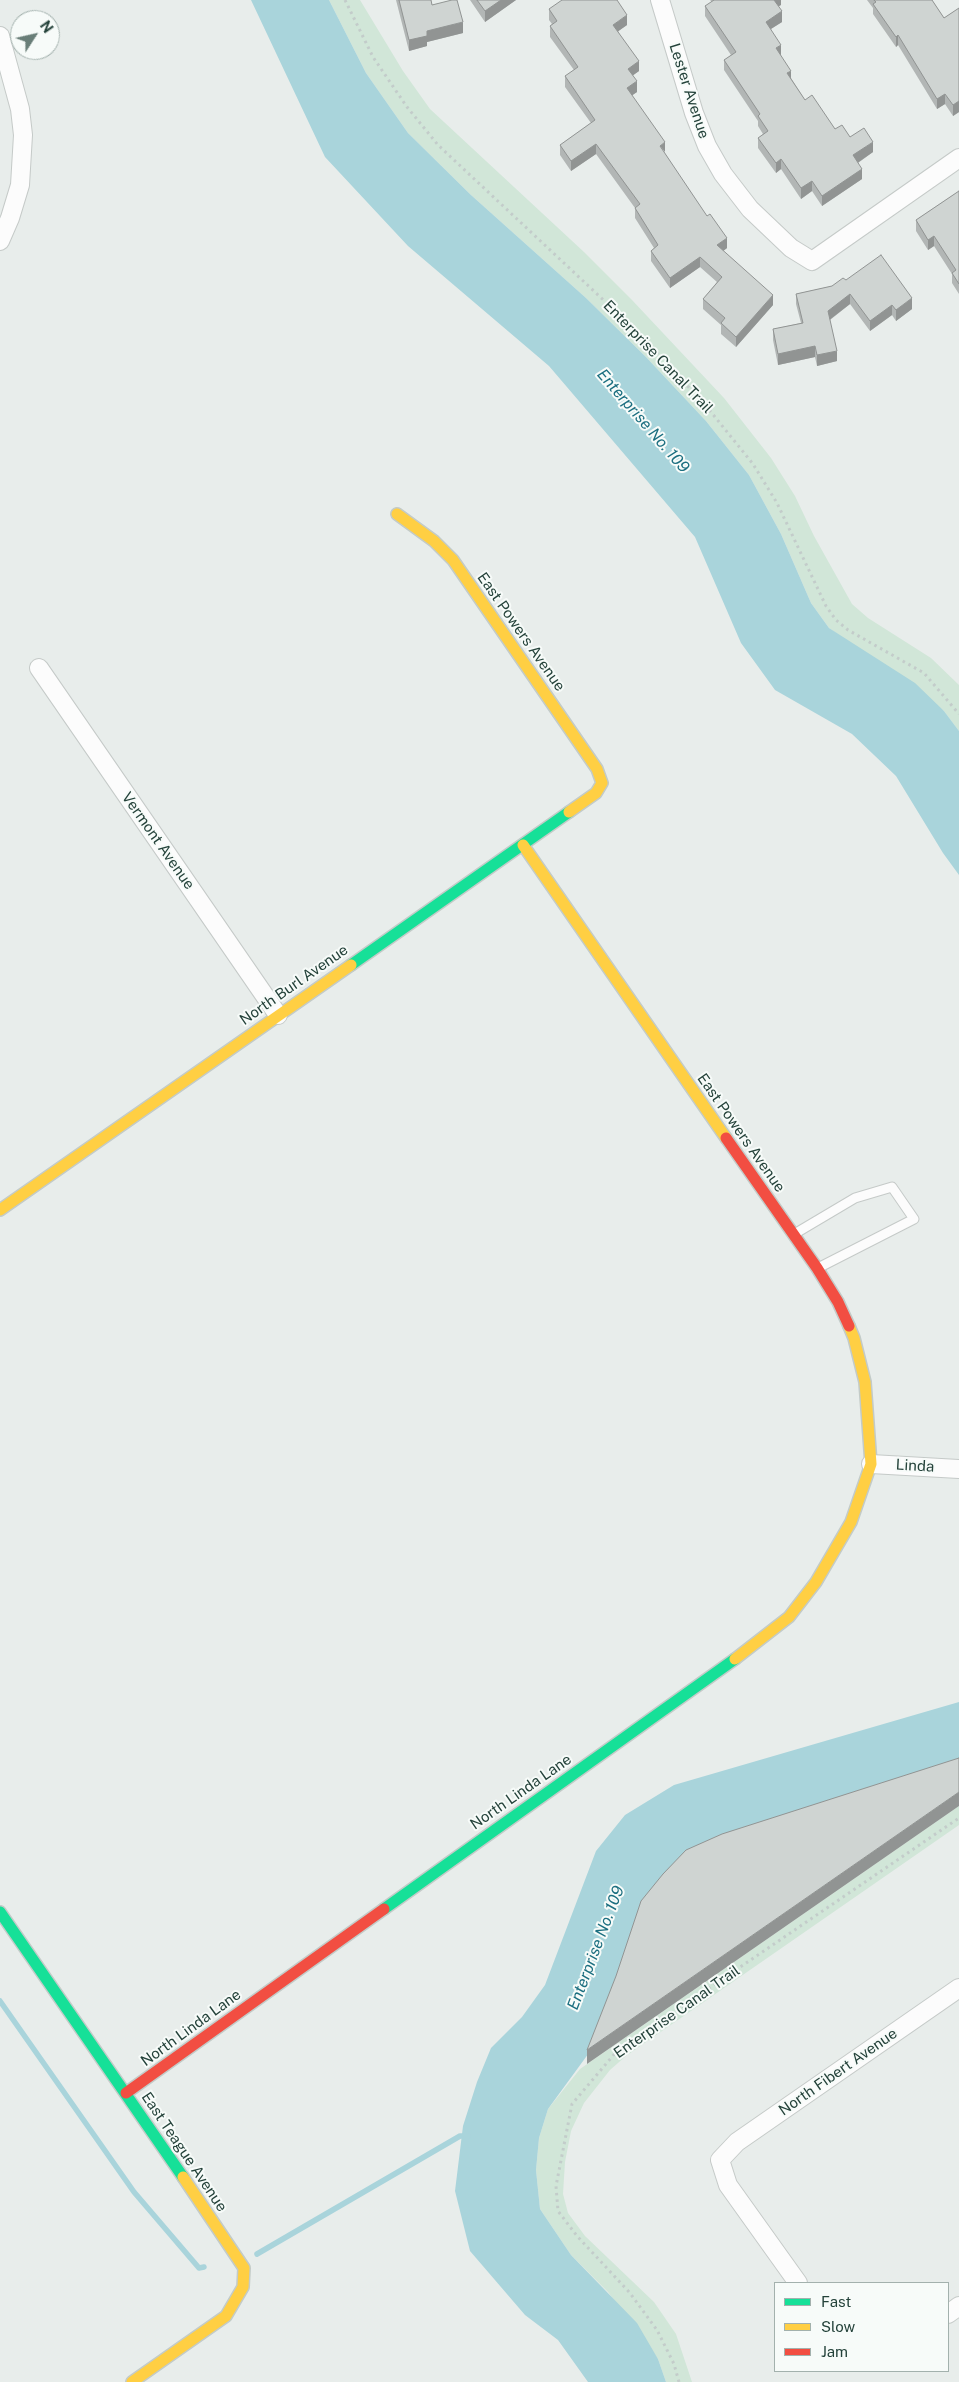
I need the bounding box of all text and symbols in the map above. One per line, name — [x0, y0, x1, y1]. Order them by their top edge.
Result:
north arrow — [10, 10, 60, 60]
text: N — [37, 18, 56, 36]
street label: Lester Avenue — [665, 41, 713, 141]
street label: Enterprise Canal Trail — [599, 297, 717, 417]
water label: Enterprise No. 109 — [593, 365, 693, 477]
street label: East Powers Avenue — [473, 569, 569, 695]
street label: Vermont Avenue — [118, 789, 198, 893]
street label: North Burl Avenue — [236, 941, 352, 1029]
street label: East Powers Avenue — [693, 1070, 789, 1196]
street label: Linda — [895, 1456, 935, 1476]
street label: North Linda Lane — [467, 1750, 575, 1834]
water label: Enterprise No. 109 — [564, 1883, 628, 2013]
street label: Enterprise Canal Trail — [610, 1962, 744, 2062]
street label: North Linda Lane — [137, 1986, 245, 2070]
street label: North Fibert Avenue — [775, 2024, 901, 2120]
street label: East Teague Avenue — [137, 2089, 231, 2215]
legend — [774, 2282, 949, 2372]
text: Fast — [821, 2293, 851, 2310]
text: Slow — [821, 2318, 855, 2335]
text: Jam — [821, 2343, 848, 2360]

